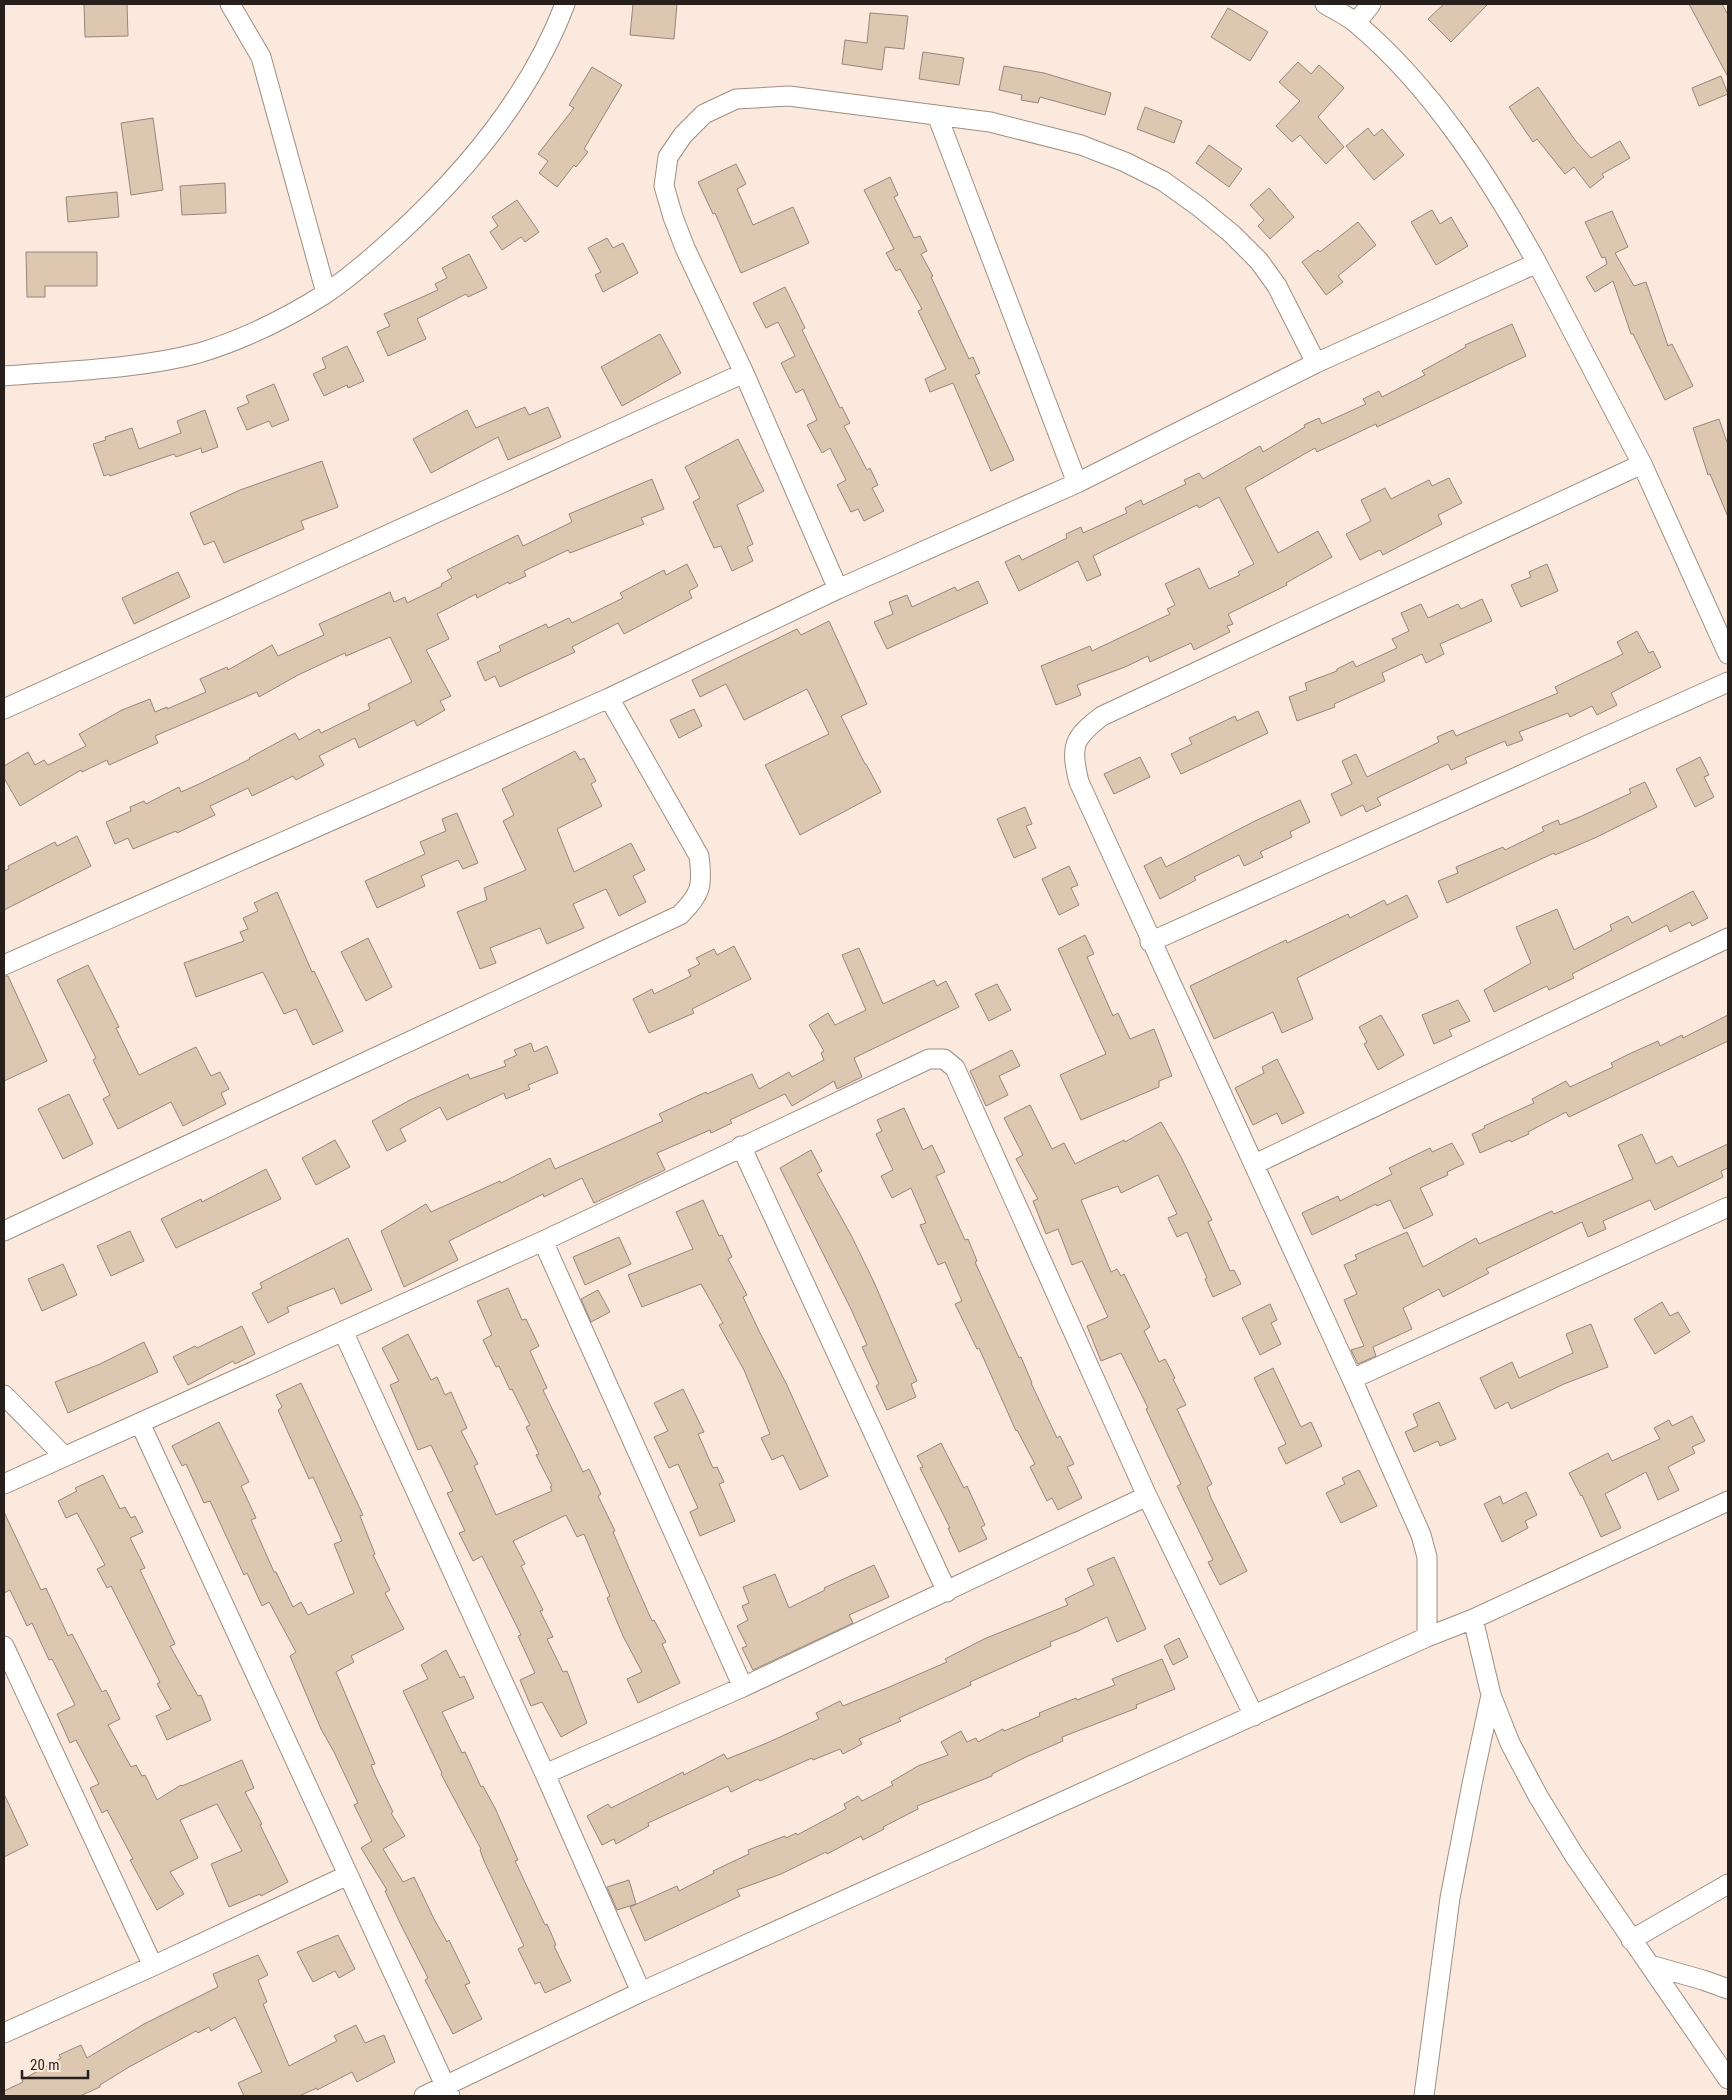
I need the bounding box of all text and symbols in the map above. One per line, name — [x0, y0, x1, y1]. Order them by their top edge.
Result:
scale bar — [22, 2048, 89, 2080]
text: 20 m — [30, 2056, 60, 2074]

